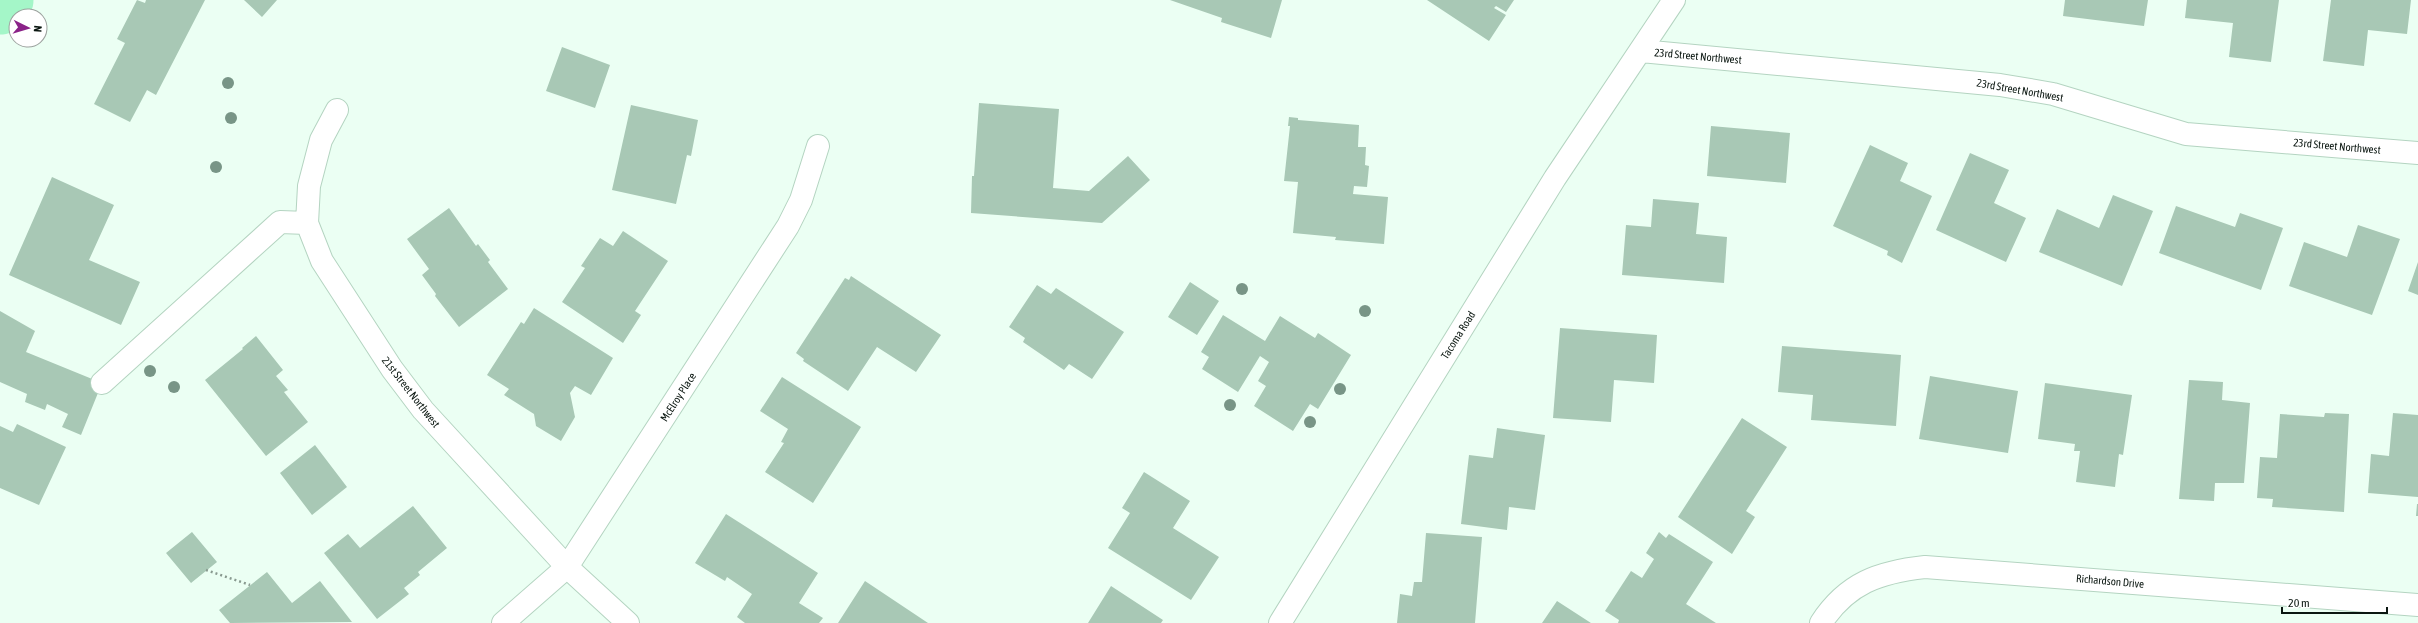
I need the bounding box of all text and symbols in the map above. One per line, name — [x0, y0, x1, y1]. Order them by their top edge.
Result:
north arrow — [8, 8, 48, 48]
text: N — [32, 25, 44, 33]
street label: 23rd Street Northwest — [1654, 46, 1742, 66]
street label: 23rd Street Northwest — [1976, 76, 2064, 104]
street label: 23rd Street Northwest — [2293, 136, 2381, 156]
street label: Tacoma Road — [1439, 309, 1477, 361]
street label: 21st Street Northwest — [380, 354, 442, 430]
street label: McElroy Place — [658, 370, 698, 424]
street label: Richardson Drive — [2075, 572, 2145, 590]
scale bar — [2282, 589, 2387, 615]
text: 20 m — [2288, 596, 2310, 610]

